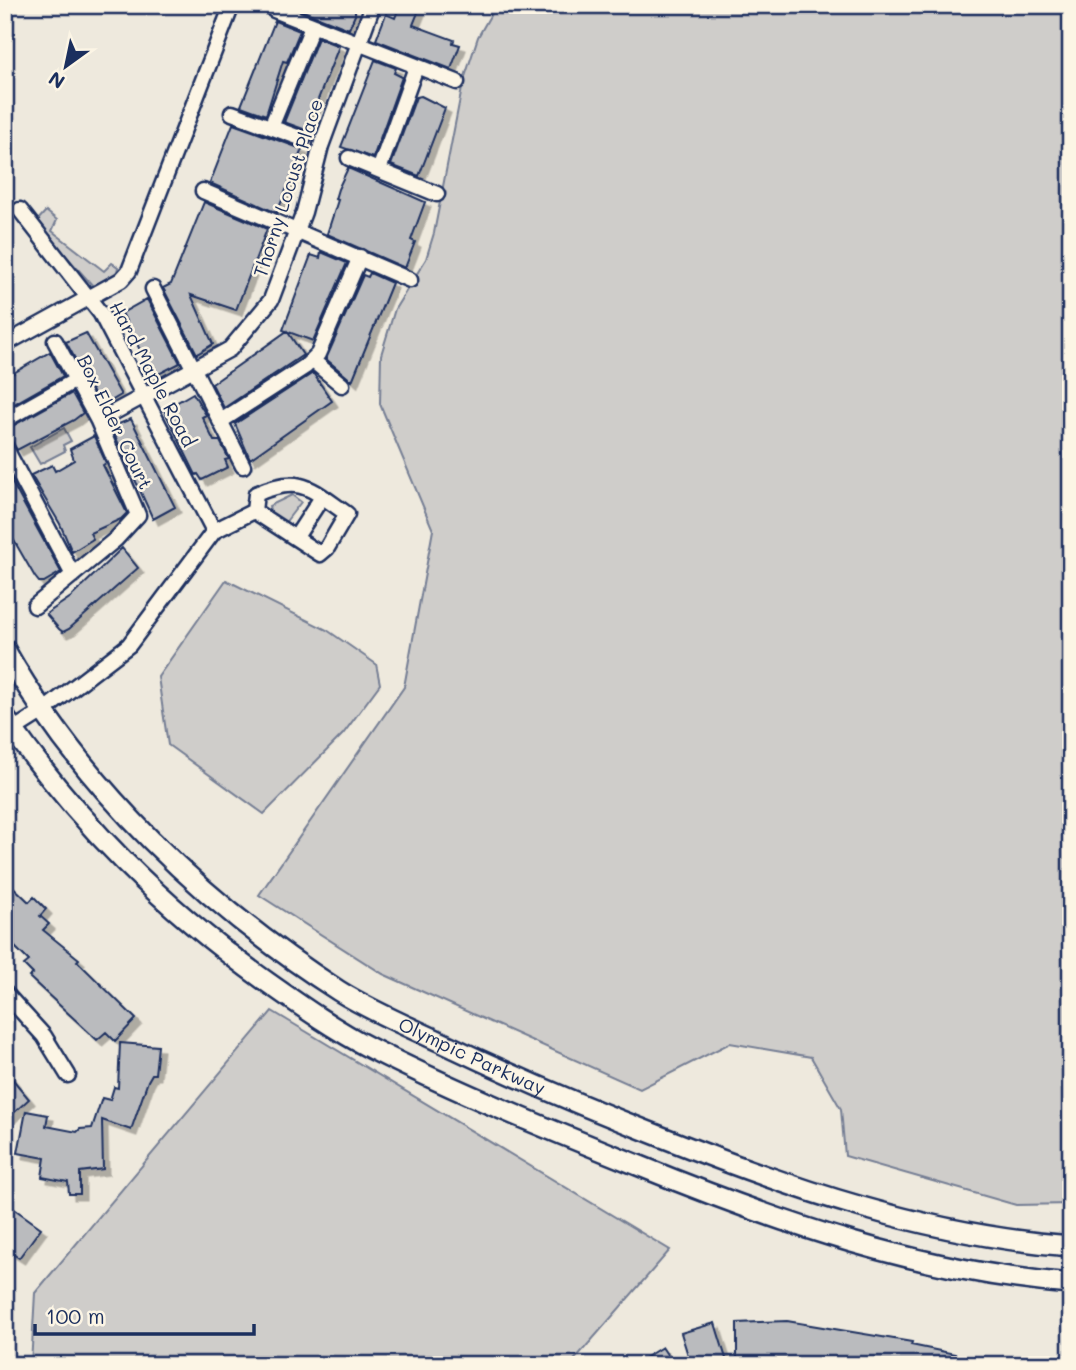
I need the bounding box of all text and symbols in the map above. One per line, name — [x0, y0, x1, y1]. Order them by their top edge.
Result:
north arrow — [32, 32, 102, 102]
text: N — [44, 66, 69, 95]
street label: Thorny Locust Place — [247, 95, 328, 280]
street label: Hard Maple Road — [104, 297, 202, 451]
street label: Box Elder Court — [72, 350, 159, 493]
street label: Olympic Parkway — [395, 1011, 550, 1100]
scale bar — [35, 1293, 254, 1337]
text: 100 m — [46, 1302, 105, 1329]

